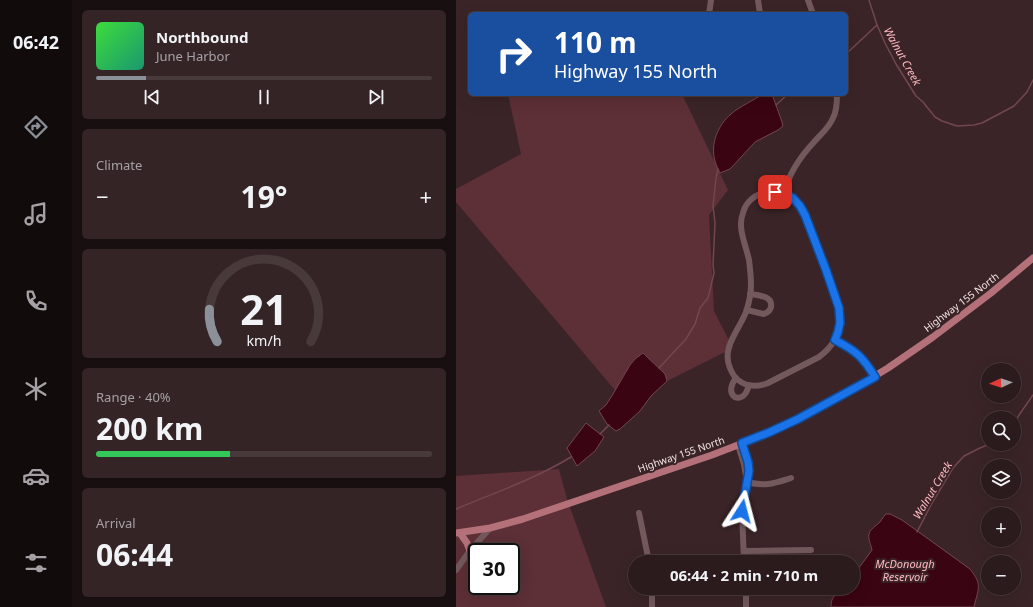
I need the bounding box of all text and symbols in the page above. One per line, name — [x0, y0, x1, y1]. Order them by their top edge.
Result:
text: 110 m — [554, 23, 637, 61]
water label: Walnut Creek — [881, 24, 925, 88]
text: Northbound — [156, 27, 248, 47]
icon: right — [488, 28, 540, 80]
text: 06:42 — [13, 30, 59, 54]
text: June Harbor — [156, 47, 230, 65]
text: Highway 155 North — [554, 59, 717, 83]
icon: previous — [141, 86, 163, 108]
icon: pause — [253, 86, 275, 108]
icon: next — [365, 86, 387, 108]
icon: directions — [22, 113, 50, 141]
text: Climate — [96, 156, 142, 174]
pin — [758, 175, 792, 209]
text: 19° — [240, 176, 288, 217]
text: − — [96, 181, 109, 211]
text: + — [419, 181, 432, 211]
icon: arrive — [764, 181, 786, 203]
icon: music — [22, 200, 50, 228]
street label: Highway 155 North — [921, 269, 1001, 335]
text: 21 — [240, 280, 288, 336]
icon: phone — [22, 287, 50, 315]
text: km/h — [246, 330, 282, 349]
north arrow — [981, 363, 1021, 403]
map controls — [981, 363, 1021, 595]
icon: climate — [22, 375, 50, 403]
text: Range · 40% — [96, 388, 171, 406]
text: 200 km — [96, 408, 203, 449]
button: search — [981, 411, 1021, 451]
street label: Highway 155 North — [636, 433, 726, 475]
water label: Walnut Creek — [909, 458, 955, 522]
button: layers — [981, 459, 1021, 499]
icon: car — [22, 462, 50, 490]
position arrow — [721, 490, 763, 532]
button: + — [981, 507, 1021, 547]
text: Arrival — [96, 514, 136, 532]
text: 06:44 — [96, 534, 173, 575]
speed limit sign: 30 — [468, 543, 520, 595]
icon: filters — [22, 549, 50, 577]
button: − — [981, 555, 1021, 595]
water label: McDonough Reservoir — [875, 556, 935, 584]
text: 06:44 · 2 min · 710 m — [670, 565, 818, 585]

